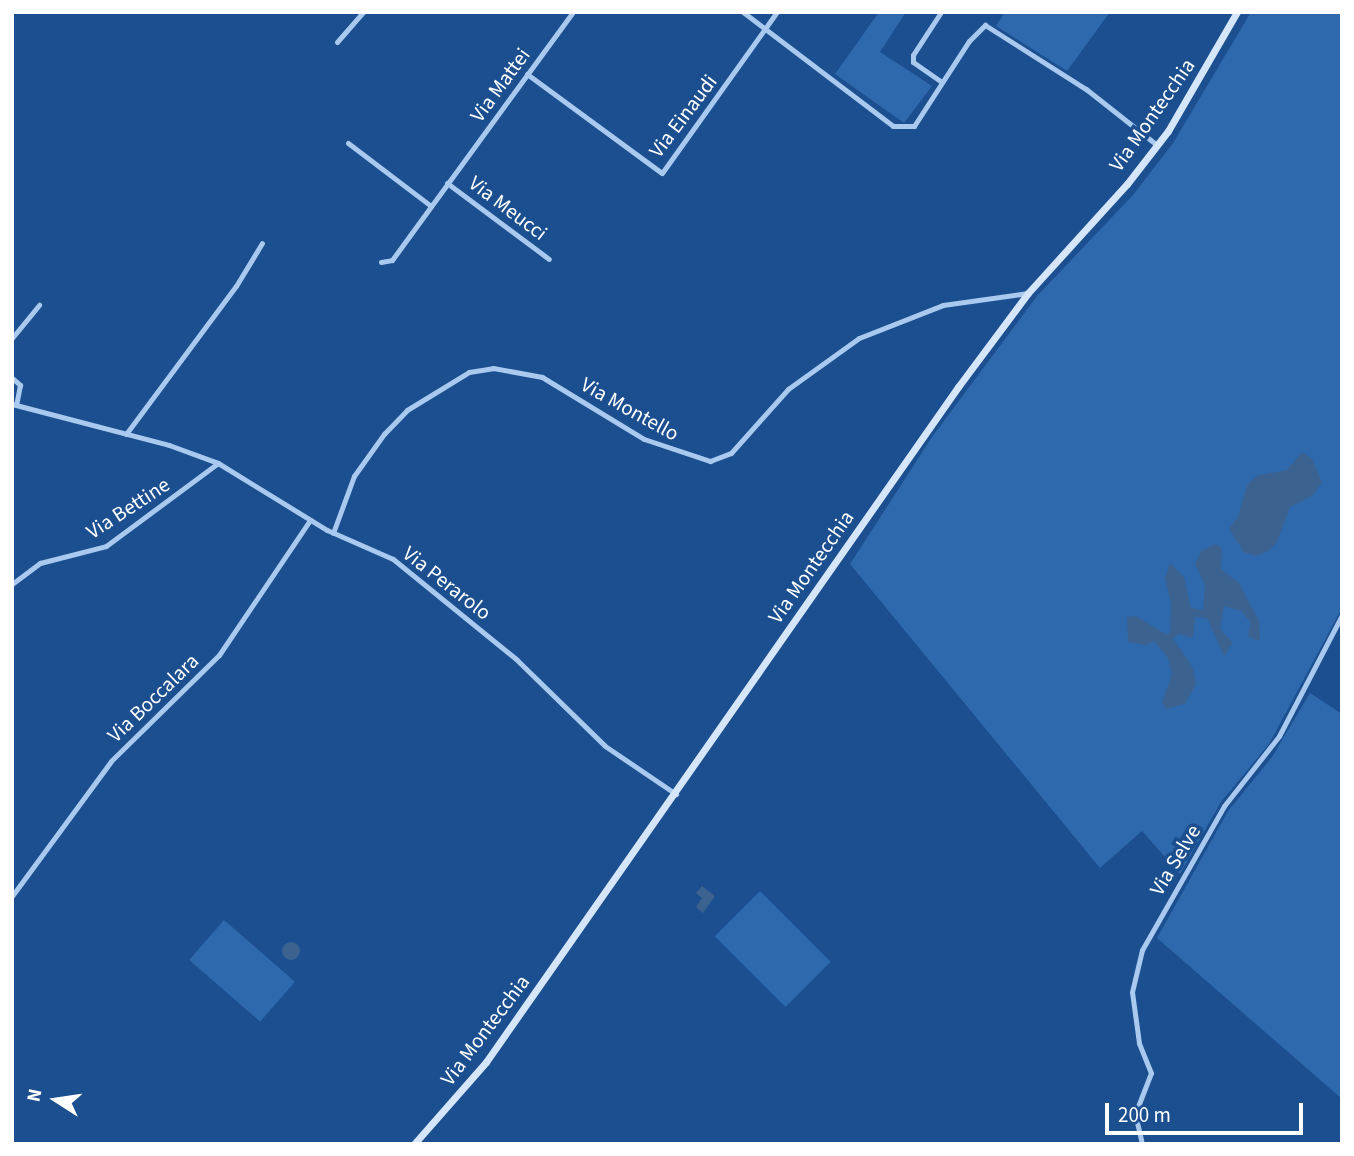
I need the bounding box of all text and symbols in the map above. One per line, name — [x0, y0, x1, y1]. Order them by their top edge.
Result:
street label: Via Mattei — [465, 43, 535, 127]
street label: Via Montecchia — [1104, 54, 1200, 176]
street label: Via Einaudi — [644, 70, 722, 162]
street label: Via Meucci — [464, 170, 552, 246]
street label: Via Montello — [577, 372, 683, 446]
street label: Via Bettine — [82, 472, 174, 544]
street label: Via Montecchia — [763, 506, 859, 628]
street label: Via Perarolo — [398, 541, 496, 625]
street label: Via Boccalara — [102, 648, 204, 748]
street label: Via Selve — [1144, 820, 1206, 900]
street label: Via Montecchia — [435, 970, 535, 1090]
north arrow — [21, 1065, 91, 1135]
text: N — [20, 1087, 49, 1105]
scale bar — [1109, 1090, 1307, 1134]
text: 200 m — [1118, 1100, 1171, 1130]

